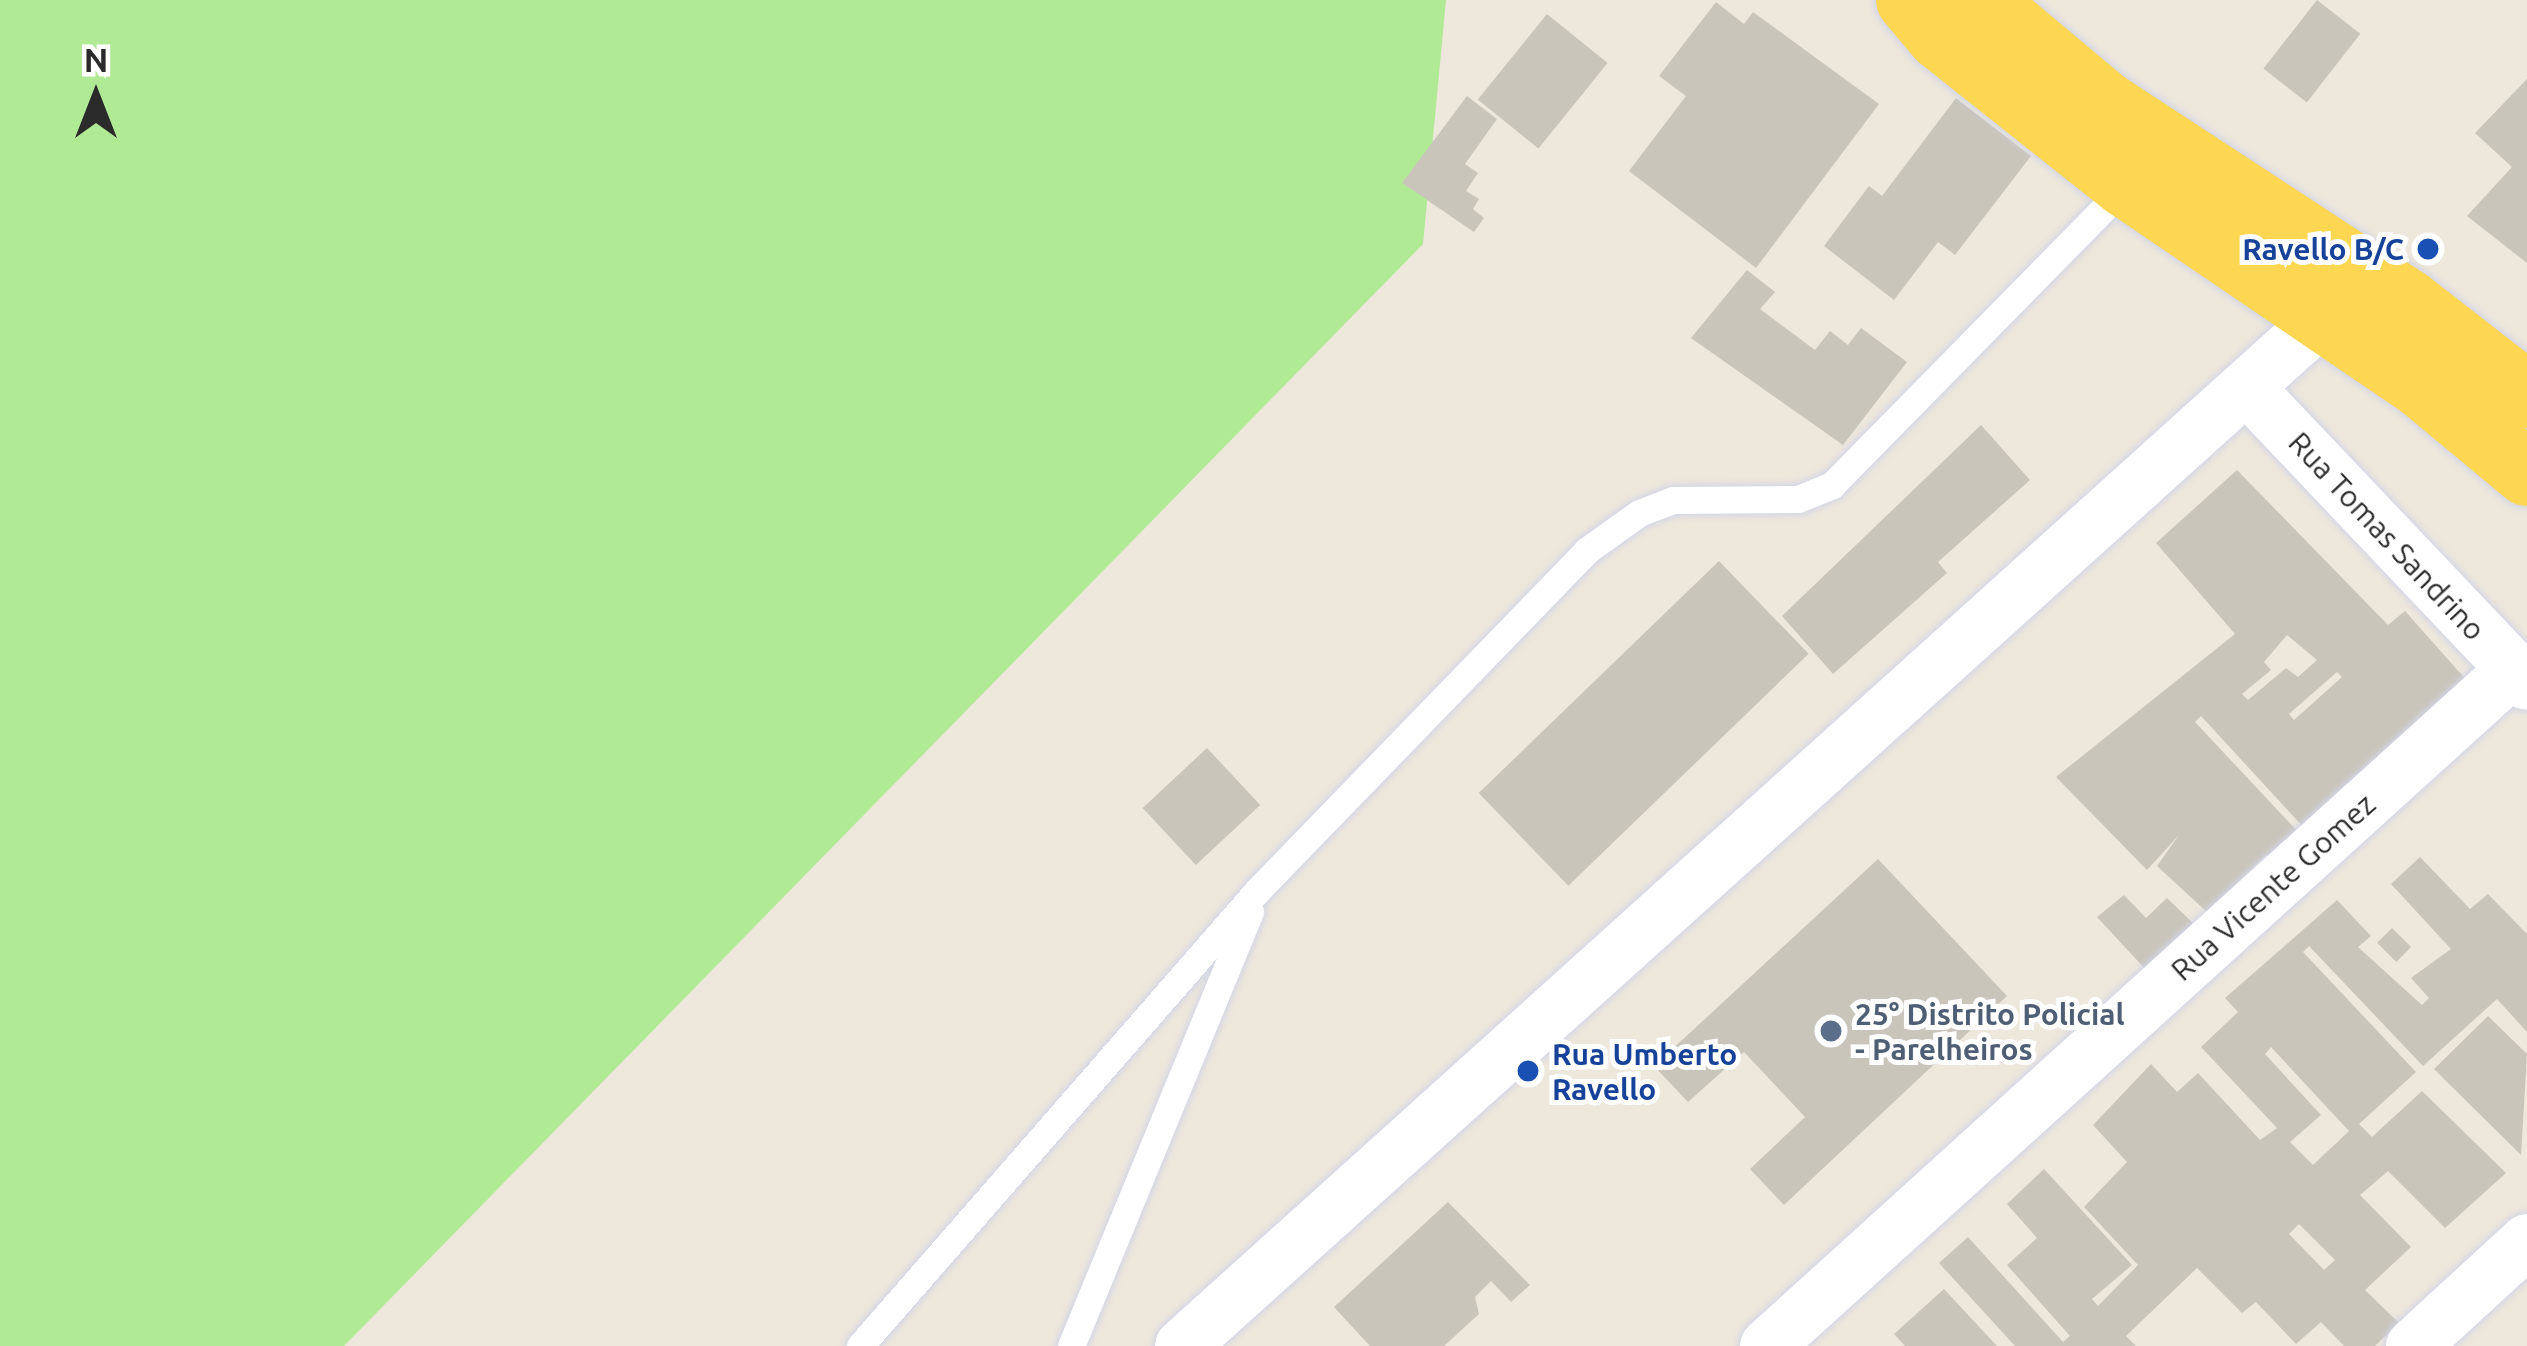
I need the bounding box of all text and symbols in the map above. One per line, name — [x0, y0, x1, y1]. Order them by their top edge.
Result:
north arrow — [36, 36, 156, 156]
text: N — [84, 41, 108, 78]
place label: Ravello B/C — [2242, 231, 2404, 267]
marker: Ravello B/C — [2415, 236, 2441, 262]
street label: Rua Tomas Sandrino — [2281, 425, 2493, 647]
street label: Rua Vicente Gomez — [2164, 786, 2382, 988]
place label: 25° Distrito Policial - Parelheiros — [1855, 996, 2125, 1066]
marker: 25° Distrito Policial - Parelheiros — [1818, 1018, 1844, 1044]
place label: Rua Umberto Ravello — [1552, 1036, 1737, 1106]
marker: Rua Umberto Ravello — [1515, 1058, 1541, 1084]

